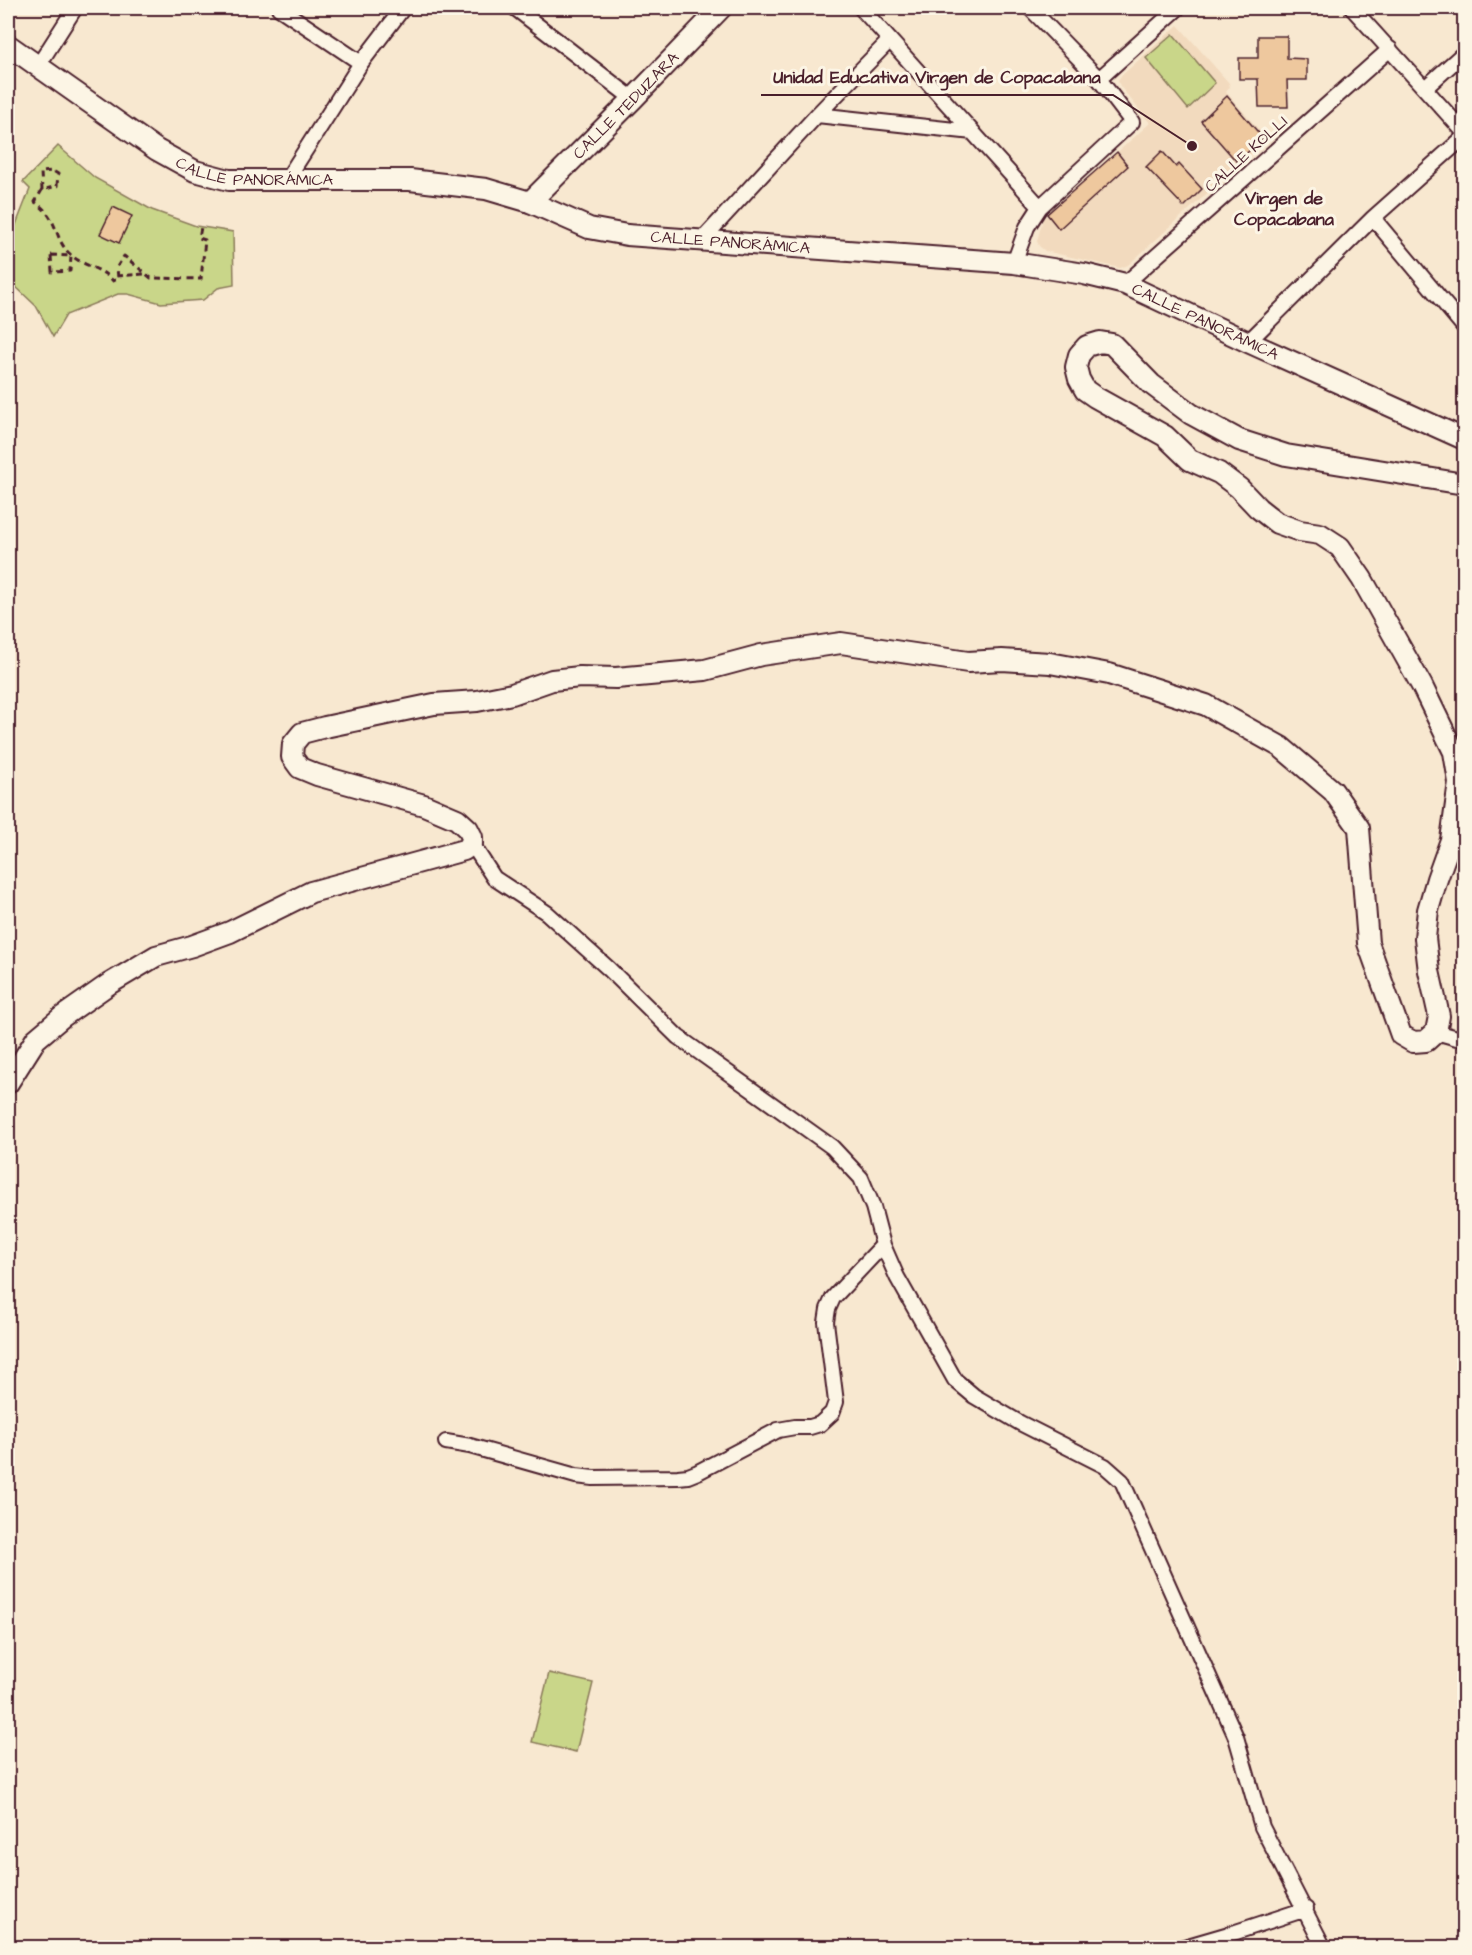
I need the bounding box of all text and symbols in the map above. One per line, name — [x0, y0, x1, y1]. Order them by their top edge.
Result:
street label: CALLE TEDUZARA — [568, 47, 684, 164]
callout: Unidad Educativa Virgen de Copacabana — [761, 59, 1113, 95]
text: Unidad Educativa Virgen de Copacabana — [773, 65, 1101, 91]
street label: CALLE KOLLI — [1200, 111, 1292, 197]
street label: CALLE PANORÁMICA — [172, 151, 333, 191]
district label: Virgen de Copacabana — [1234, 186, 1335, 232]
street label: CALLE PANORÁMICA — [650, 226, 811, 259]
street label: CALLE PANORÁMICA — [1128, 278, 1282, 365]

